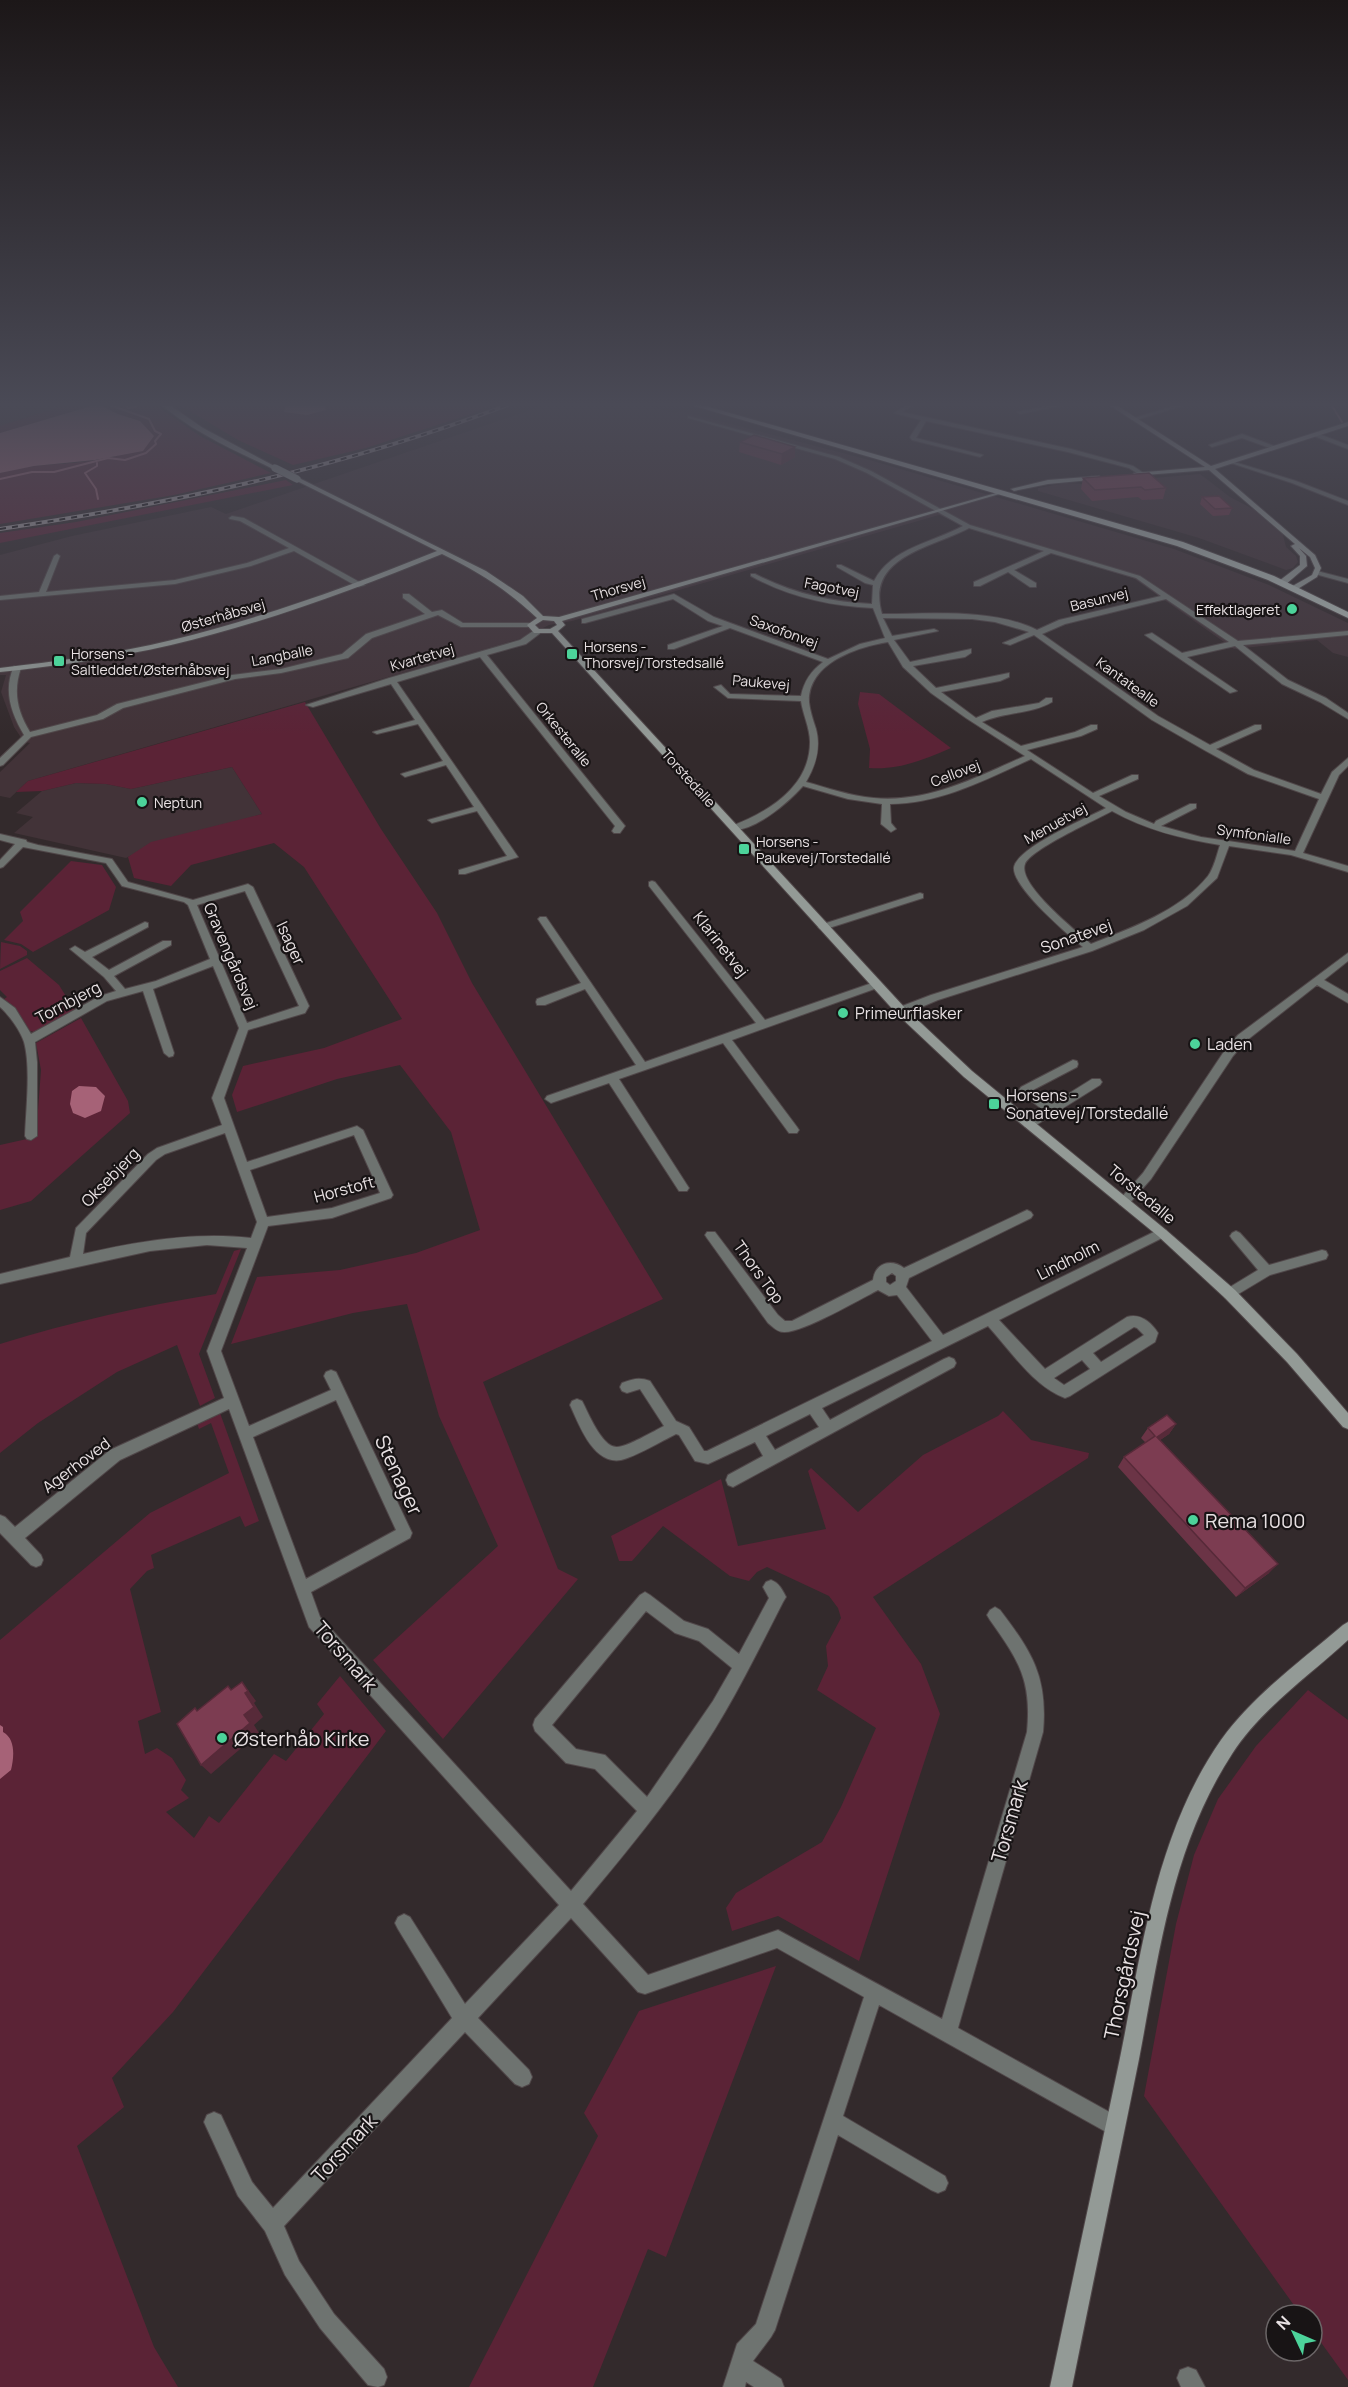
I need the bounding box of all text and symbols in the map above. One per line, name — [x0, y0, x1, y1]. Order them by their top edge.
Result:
street label: Thorsvej — [589, 571, 647, 605]
street label: Fagotvej — [803, 572, 861, 602]
street label: Basunvej — [1068, 583, 1130, 615]
street label: Østerhåbsvej — [179, 594, 267, 636]
place label: Effektlageret — [1196, 600, 1280, 619]
marker: Effektlageret — [1285, 602, 1299, 616]
street label: Saxofonvej — [747, 610, 821, 652]
place label: Horsens - Thorsvej/Torstedsallé — [584, 637, 724, 672]
street label: Kvartetvej — [388, 639, 456, 675]
street label: Langballe — [250, 640, 314, 670]
place label: Horsens - Saltleddet/Østerhåbsvej — [71, 644, 229, 679]
marker: Horsens - Thorsvej/Torstedsallé — [565, 647, 579, 661]
street label: Kantatealle — [1093, 653, 1163, 711]
marker: Horsens - Saltleddet/Østerhåbsvej — [52, 654, 66, 668]
street label: Paukevej — [732, 670, 790, 694]
street label: Orkesteralle — [532, 698, 596, 770]
street label: Torstedalle — [658, 745, 720, 811]
street label: Cellovej — [928, 755, 982, 791]
place label: Neptun — [154, 793, 202, 812]
marker: Neptun — [135, 795, 149, 809]
street label: Menuetvej — [1020, 798, 1090, 848]
street label: Symfonialle — [1216, 819, 1292, 849]
place label: Horsens - Paukevej/Torstedallé — [756, 832, 891, 867]
marker: Horsens - Paukevej/Torstedallé — [737, 842, 751, 856]
street label: Gravengårdsvej — [199, 899, 263, 1013]
street label: Klarinetvej — [688, 906, 754, 982]
street label: Sonatevej — [1037, 914, 1115, 958]
street label: Isager — [271, 918, 311, 969]
street label: Tornbjerg — [32, 976, 104, 1028]
place label: Primeurflasker — [855, 1002, 963, 1024]
marker: Primeurflasker — [836, 1006, 850, 1020]
place label: Laden — [1207, 1033, 1252, 1055]
marker: Laden — [1188, 1037, 1202, 1051]
place label: Horsens - Sonatevej/Torstedallé — [1006, 1084, 1168, 1124]
marker: Horsens - Sonatevej/Torstedallé — [987, 1097, 1001, 1111]
street label: Oksebjerg — [76, 1142, 144, 1212]
street label: Torstedalle — [1103, 1159, 1181, 1229]
street label: Horstoft — [311, 1170, 377, 1208]
street label: Lindholm — [1033, 1235, 1103, 1285]
street label: Thors Top — [729, 1236, 789, 1308]
street label: Stenager — [369, 1431, 429, 1519]
street label: Agerhoved — [37, 1432, 115, 1498]
place label: Rema 1000 — [1205, 1507, 1305, 1534]
marker: Rema 1000 — [1186, 1513, 1200, 1527]
street label: Torsmark — [308, 1615, 385, 1698]
place label: Østerhåb Kirke — [234, 1725, 369, 1752]
marker: Østerhåb Kirke — [215, 1731, 229, 1745]
street label: Torsmark — [984, 1776, 1034, 1865]
street label: Thorsgårdsvej — [1097, 1908, 1151, 2042]
street label: Torsmark — [305, 2107, 383, 2188]
north arrow — [1264, 2303, 1324, 2363]
text: N — [1271, 2311, 1295, 2334]

